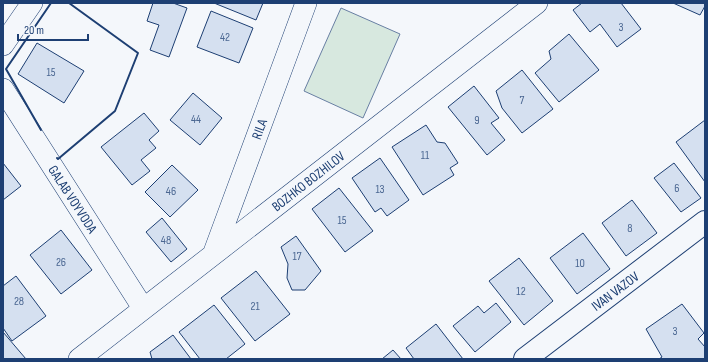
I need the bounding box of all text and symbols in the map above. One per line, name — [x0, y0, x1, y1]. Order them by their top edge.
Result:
scale bar — [18, 16, 88, 42]
house number: 3 — [618, 20, 624, 35]
text: 20 m — [24, 23, 44, 38]
house number: 42 — [220, 30, 230, 45]
house number: 15 — [46, 65, 56, 80]
house number: 7 — [520, 93, 525, 108]
house number: 44 — [191, 112, 201, 127]
house number: 9 — [474, 113, 480, 128]
street label: RILA — [248, 116, 271, 142]
street label: BOZHKO BOZHILOV — [268, 147, 349, 215]
house number: 11 — [421, 148, 430, 163]
street label: GALAB VOYVODA — [44, 162, 101, 237]
house number: 6 — [674, 181, 680, 196]
house number: 13 — [375, 182, 385, 197]
house number: 46 — [166, 184, 176, 199]
house number: 15 — [337, 213, 347, 228]
house number: 8 — [627, 221, 633, 236]
house number: 48 — [161, 233, 171, 248]
house number: 17 — [293, 249, 302, 264]
house number: 26 — [56, 255, 66, 270]
house number: 10 — [575, 256, 585, 271]
street label: IVAN VAZOV — [588, 268, 643, 315]
house number: 12 — [516, 284, 526, 299]
house number: 28 — [14, 294, 24, 309]
house number: 21 — [250, 299, 260, 314]
house number: 3 — [672, 324, 678, 339]

